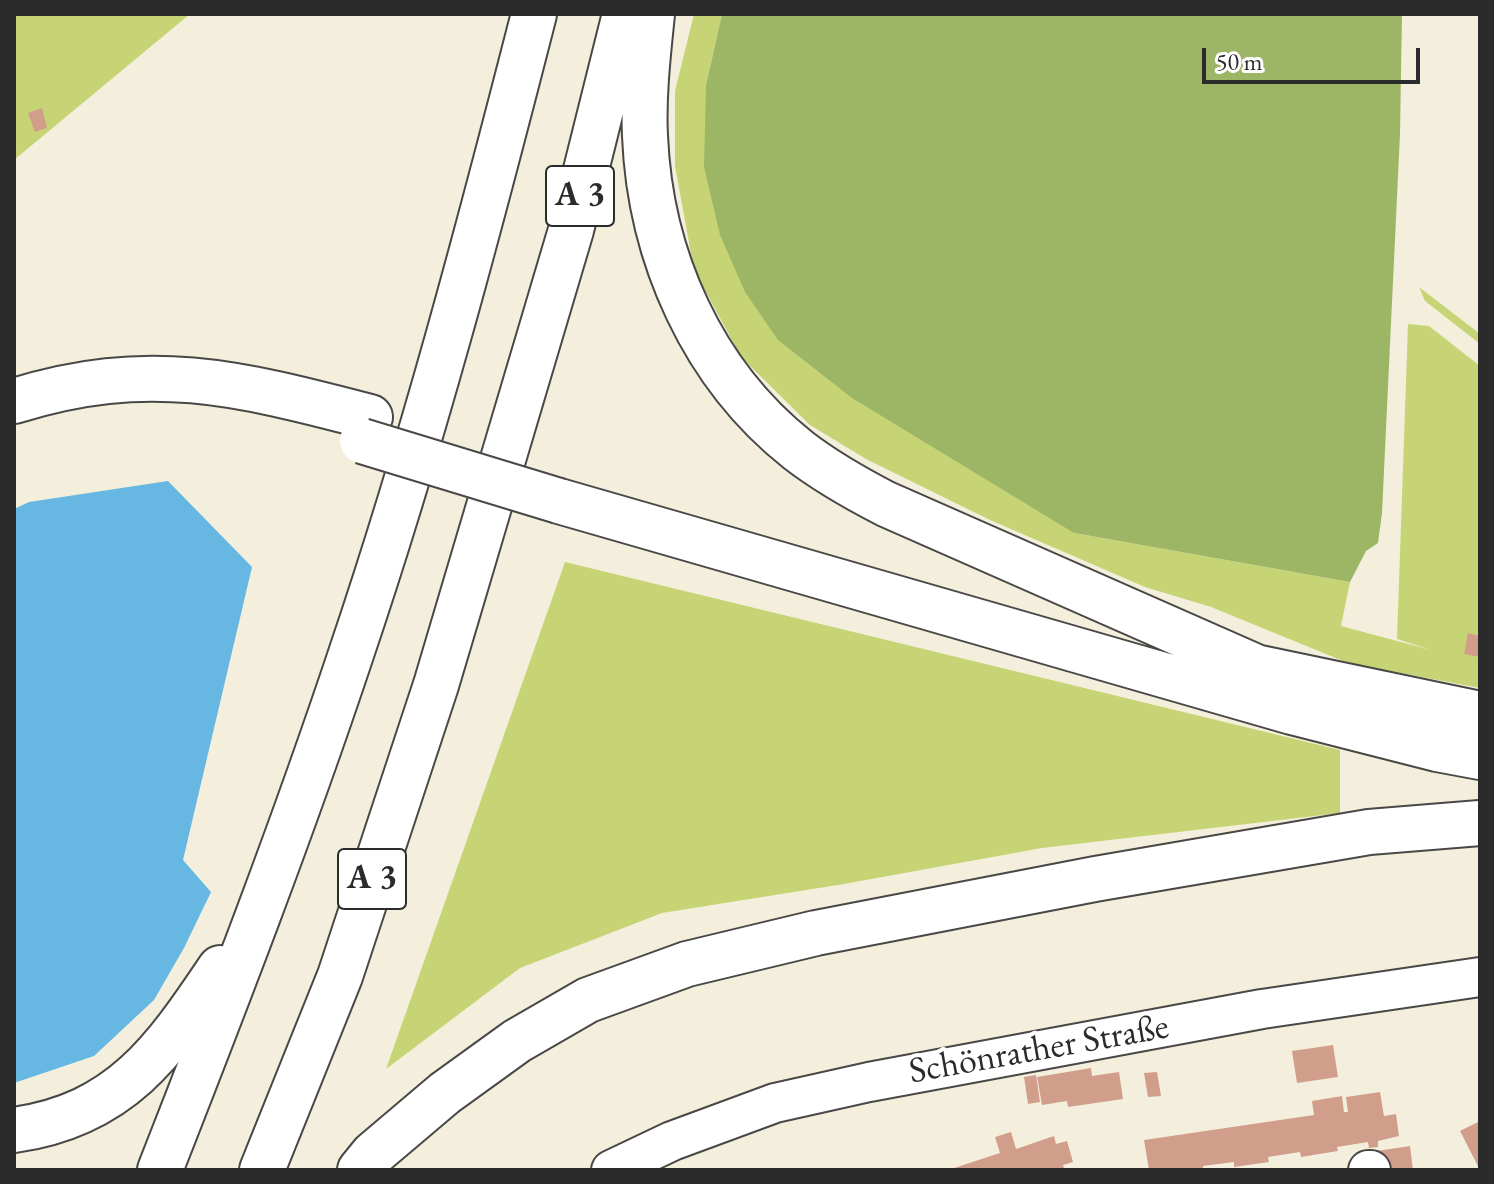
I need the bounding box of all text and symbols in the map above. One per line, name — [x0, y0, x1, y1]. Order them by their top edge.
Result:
scale bar — [1206, 32, 1424, 82]
text: 50 m — [1216, 46, 1263, 77]
road number: A 3 — [546, 166, 614, 226]
road number: A 3 — [338, 849, 406, 909]
street label: Schönrather Straße — [906, 1006, 1172, 1094]

